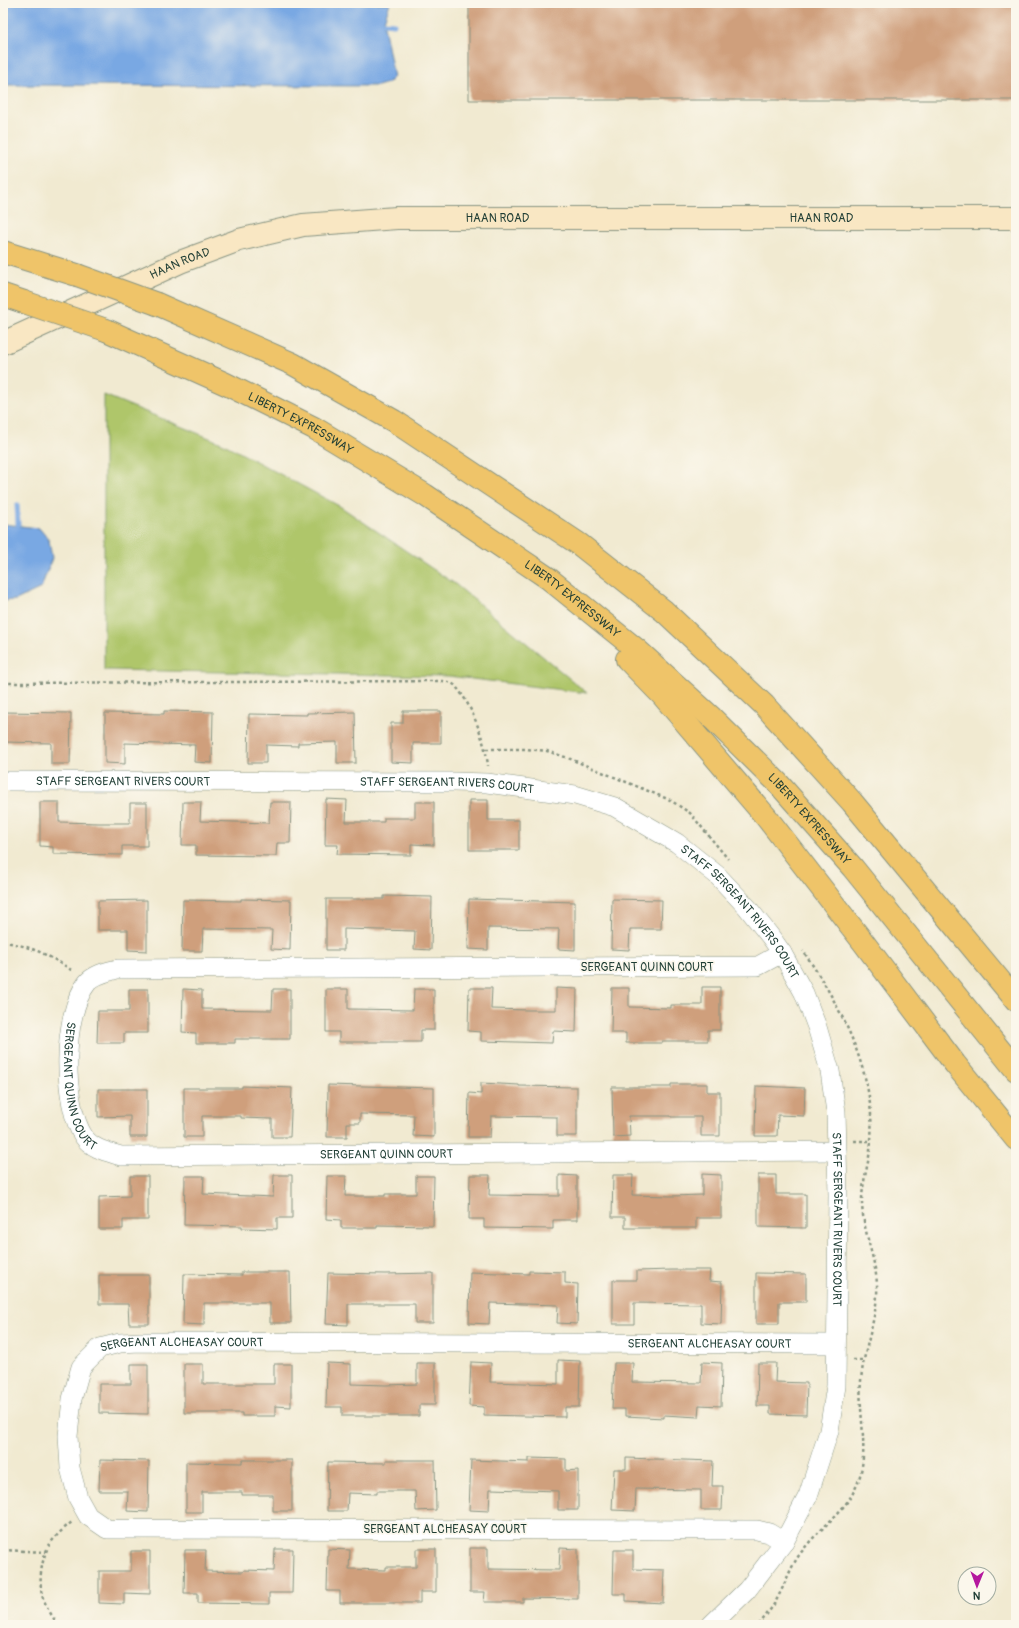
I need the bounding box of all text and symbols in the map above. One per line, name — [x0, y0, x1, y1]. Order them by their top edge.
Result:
street label: HAAN ROAD — [465, 211, 530, 226]
street label: HAAN ROAD — [789, 211, 854, 226]
street label: HAAN ROAD — [147, 244, 213, 283]
street label: LIBERTY EXPRESSWAY — [245, 389, 356, 458]
street label: LIBERTY EXPRESSWAY — [521, 557, 623, 641]
street label: LIBERTY EXPRESSWAY — [764, 770, 854, 868]
street label: STAFF SERGEANT RIVERS COURT — [36, 774, 210, 789]
street label: STAFF SERGEANT RIVERS COURT — [360, 775, 535, 797]
street label: STAFF SERGEANT RIVERS COURT — [677, 842, 802, 982]
street label: SERGEANT QUINN COURT — [580, 960, 714, 975]
street label: SERGEANT QUINN COURT — [60, 1021, 100, 1154]
street label: STAFF SERGEANT RIVERS COURT — [829, 1132, 845, 1307]
street label: SERGEANT QUINN COURT — [320, 1147, 454, 1163]
street label: SERGEANT ALCHEASAY COURT — [98, 1335, 264, 1356]
street label: SERGEANT ALCHEASAY COURT — [628, 1336, 792, 1352]
street label: SERGEANT ALCHEASAY COURT — [363, 1522, 527, 1537]
north arrow — [957, 1566, 997, 1606]
text: N — [972, 1589, 981, 1602]

